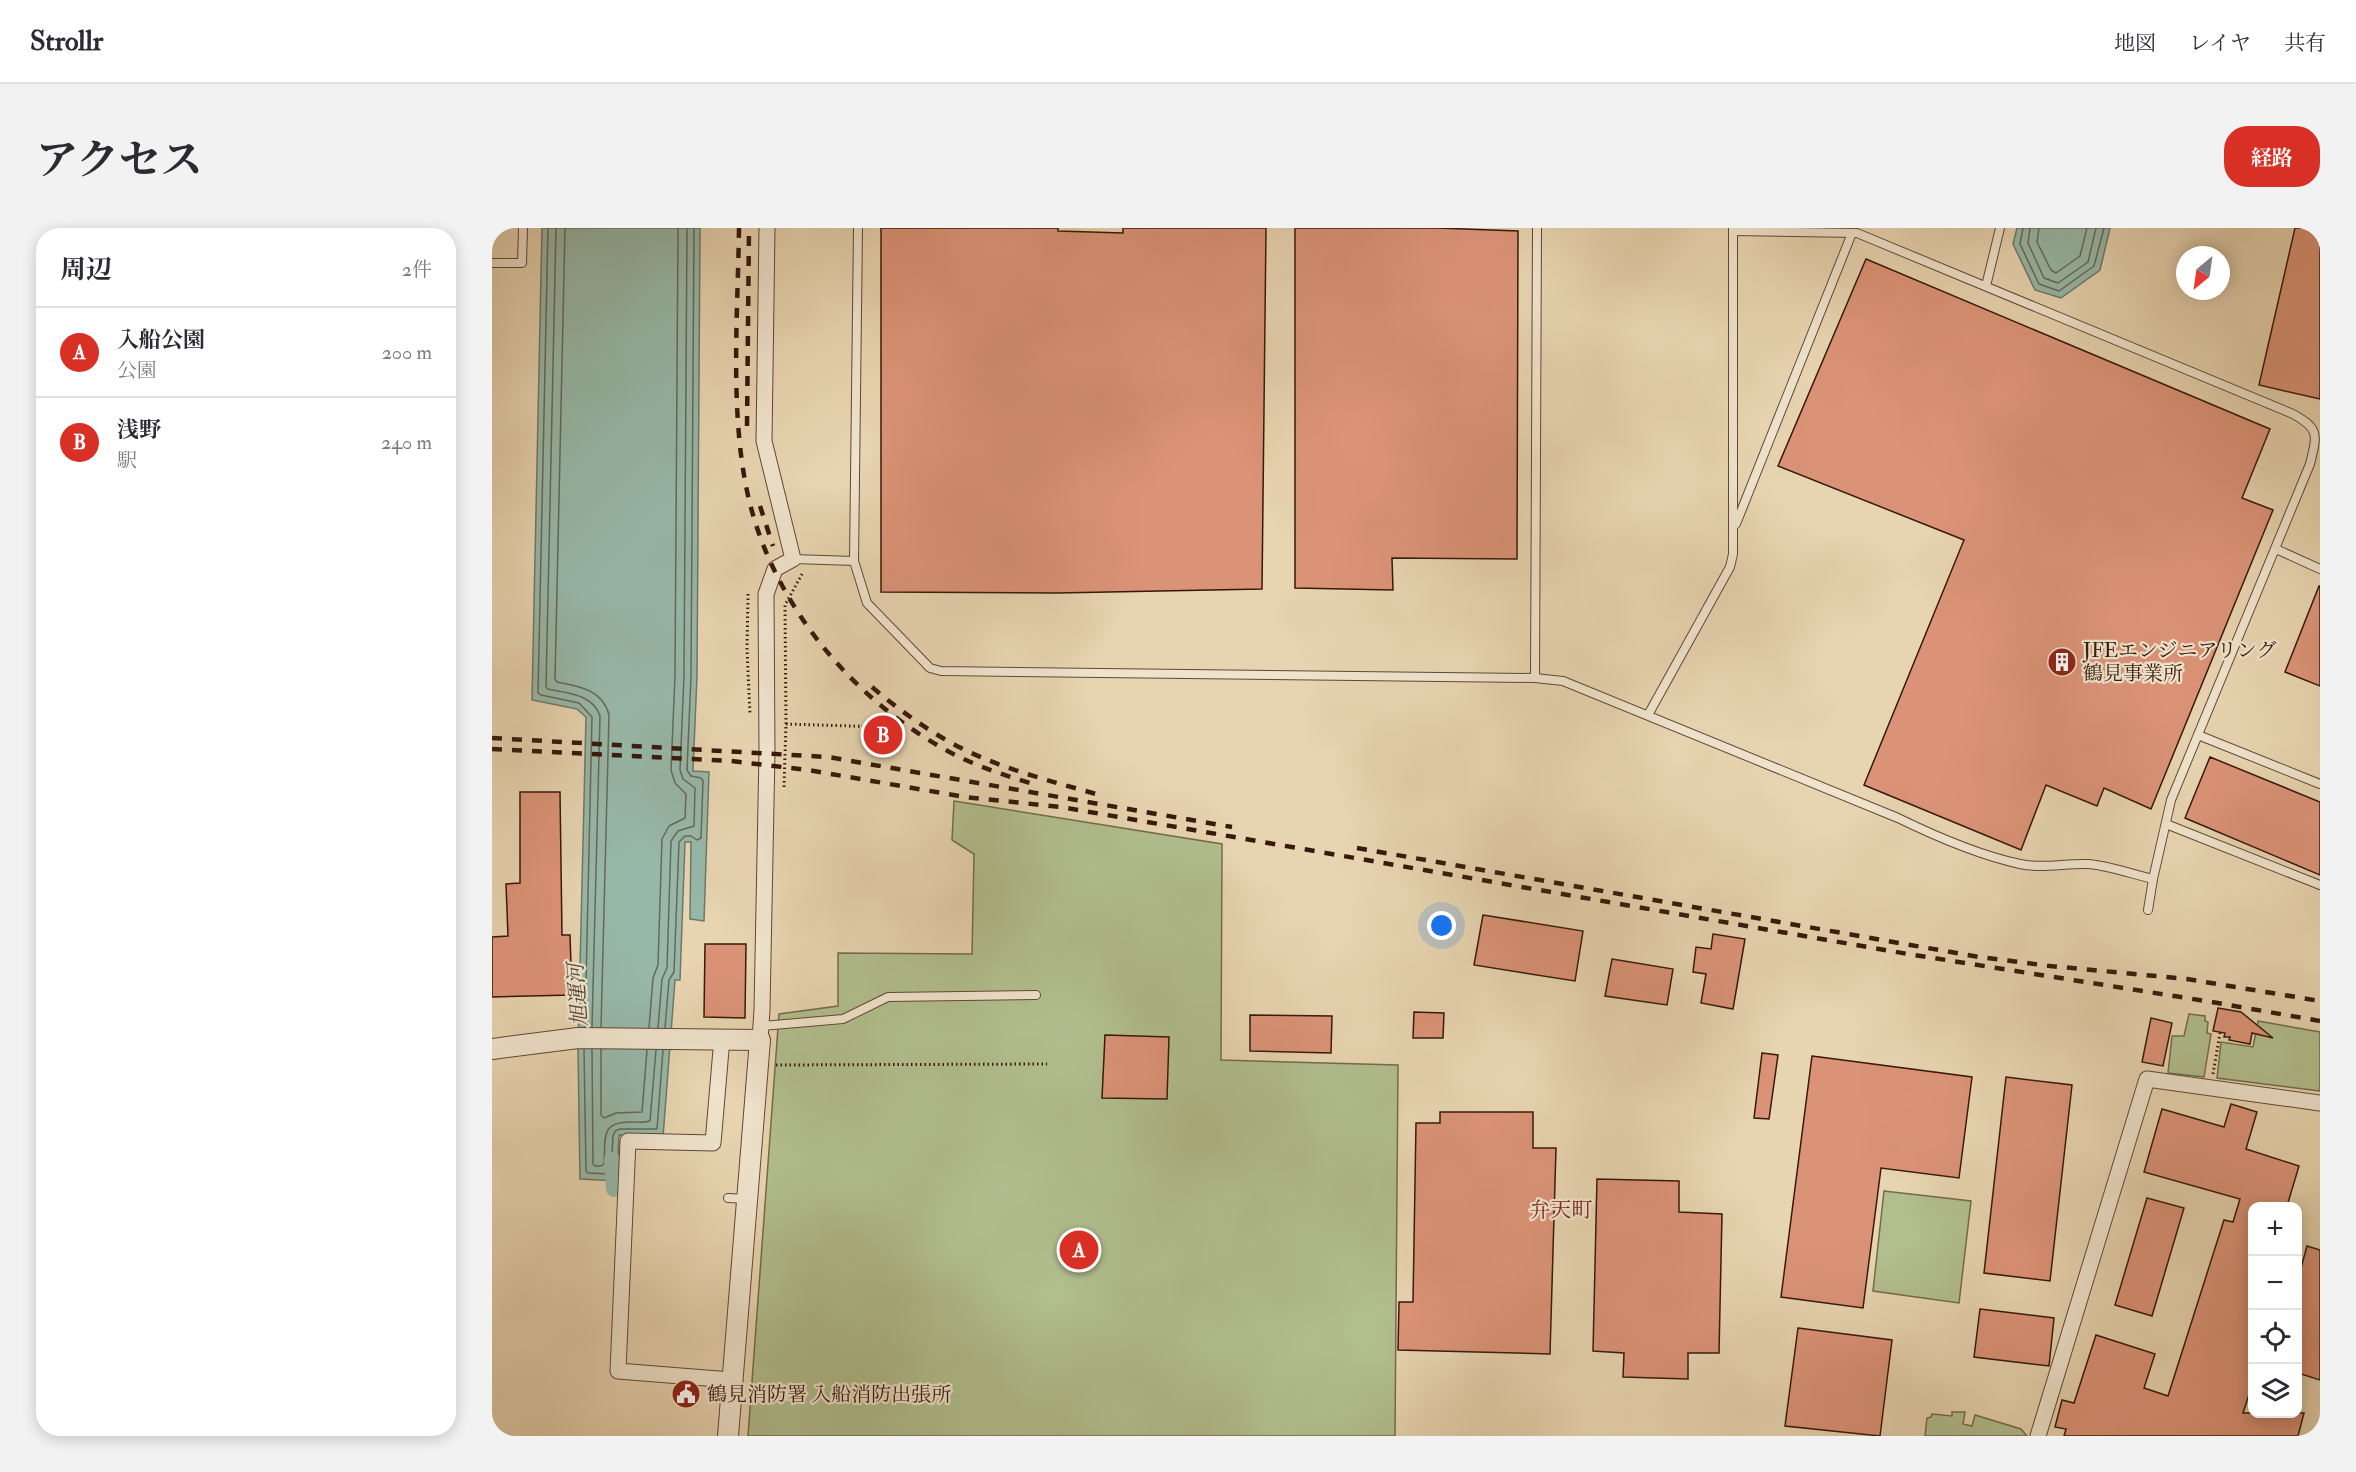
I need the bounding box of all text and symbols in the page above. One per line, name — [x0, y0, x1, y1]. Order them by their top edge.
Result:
text: Strollr — [30, 24, 103, 59]
text: 地図 — [2114, 30, 2156, 57]
text: レイヤ — [2189, 30, 2251, 57]
text: 共有 — [2284, 30, 2326, 57]
button: 経路 — [2224, 126, 2320, 187]
text: アクセス — [36, 135, 203, 187]
north arrow — [2176, 246, 2230, 300]
text: 周辺 — [60, 254, 112, 286]
text: 2件 — [402, 257, 432, 282]
text: 入船公園 — [117, 326, 205, 354]
text: A — [73, 340, 86, 365]
text: 200 m — [382, 340, 432, 365]
text: 公園 — [117, 358, 157, 383]
text: 浅野 — [117, 416, 161, 444]
text: B — [73, 430, 86, 455]
text: 240 m — [381, 430, 432, 455]
text: 駅 — [117, 448, 137, 473]
place label: JFEエンジニアリング 鶴見事業所 — [2082, 638, 2276, 686]
building icon: JFEエンジニアリング 鶴見事業所 — [2046, 646, 2078, 678]
pin: B — [864, 712, 902, 758]
your location — [1427, 911, 1456, 940]
water label: 旭運河 — [562, 959, 594, 1027]
district label: 弁天町 — [1530, 1197, 1593, 1224]
map controls — [2248, 1202, 2302, 1418]
button: + — [2248, 1202, 2302, 1256]
pin: A — [1060, 1228, 1098, 1272]
button: − — [2248, 1256, 2302, 1310]
button: locate — [2248, 1310, 2302, 1364]
button: layers — [2248, 1364, 2302, 1418]
public building icon: 鶴見消防署 入船消防出張所 — [670, 1378, 702, 1410]
place label: 鶴見消防署 入船消防出張所 — [707, 1382, 951, 1407]

